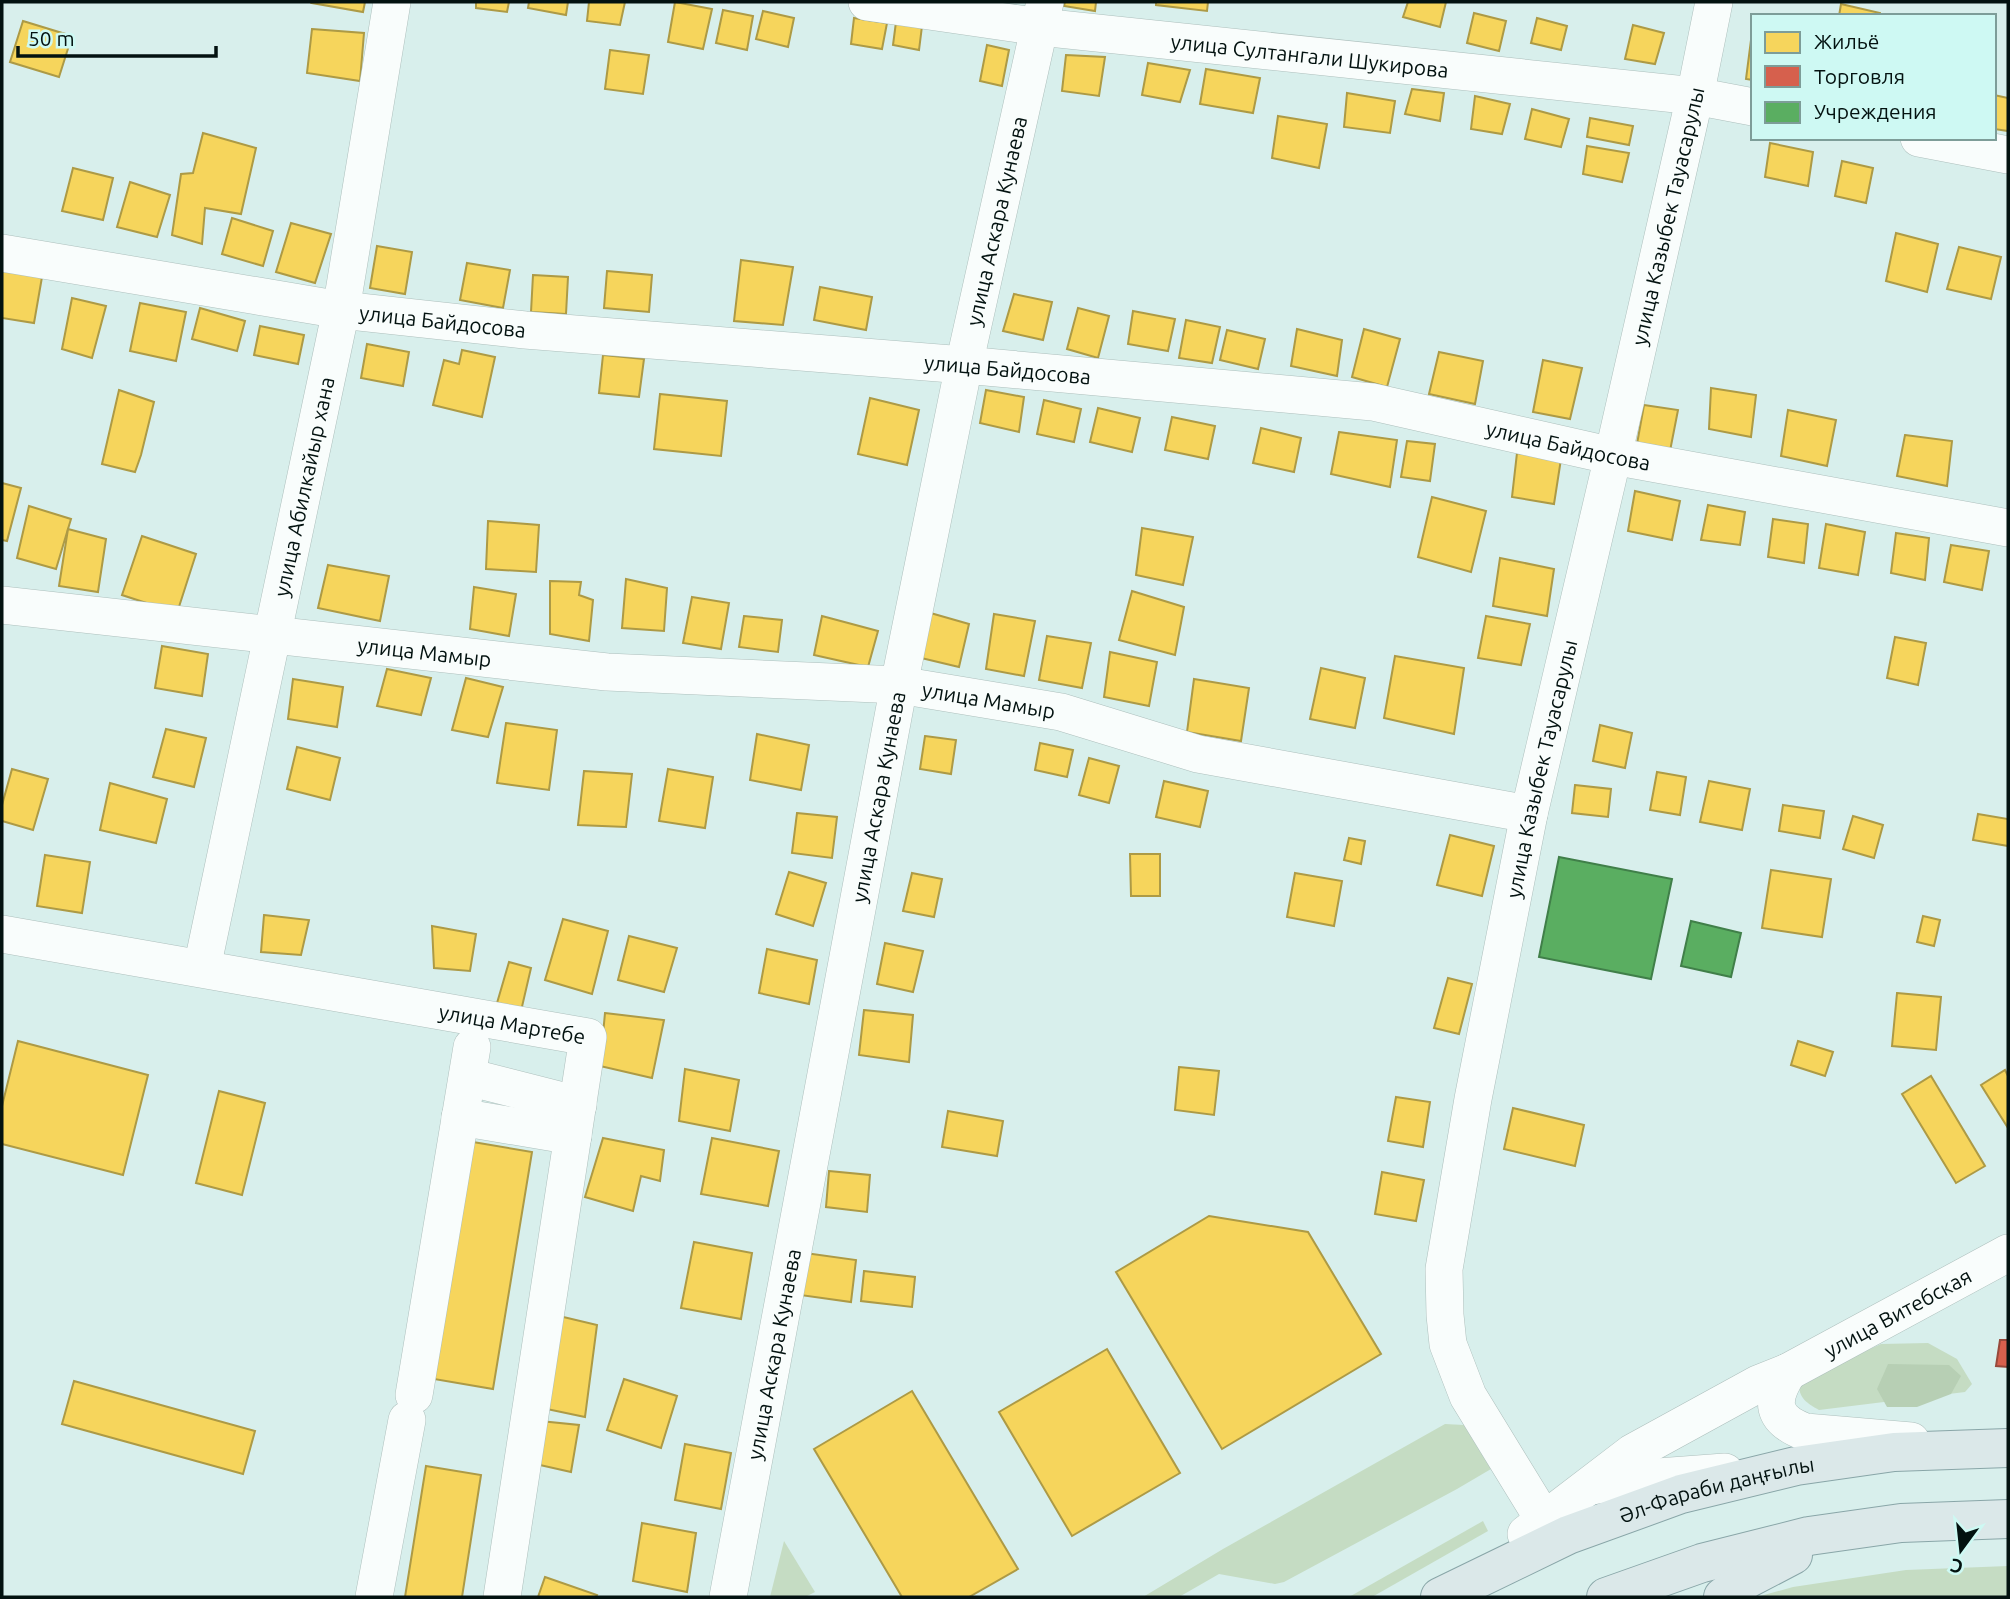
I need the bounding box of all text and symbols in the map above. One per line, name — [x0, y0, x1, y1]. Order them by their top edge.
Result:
scale bar — [18, 14, 215, 58]
legend — [1751, 14, 1996, 140]
text: 50 m — [28, 26, 75, 50]
street label: улица Султангали Шукирова — [1170, 29, 1450, 82]
text: Жильё — [1814, 29, 1879, 53]
text: Торговля — [1814, 64, 1905, 88]
street label: улица Казыбек Тауасарулы — [1627, 85, 1709, 348]
text: Учреждения — [1814, 99, 1937, 123]
street label: улица Аскара Кунаева — [961, 114, 1031, 328]
street label: улица Байдосова — [358, 300, 527, 342]
street label: улица Байдосова — [923, 350, 1092, 388]
street label: улица Абилкайыр хана — [269, 374, 339, 599]
street label: улица Байдосова — [1484, 416, 1652, 475]
street label: улица Мамыр — [356, 632, 493, 671]
street label: улица Казыбек Тауасарулы — [1501, 637, 1582, 900]
street label: улица Мамыр — [920, 677, 1057, 723]
street label: улица Аскара Кунаева — [846, 689, 910, 905]
street label: улица Мартебе — [437, 999, 587, 1048]
street label: улица Аскара Кунаева — [742, 1247, 805, 1462]
street label: улица Витебская — [1820, 1263, 1975, 1362]
street label: Әл-Фараби даңғылы — [1615, 1452, 1816, 1528]
north arrow — [1926, 1515, 1996, 1585]
text: С — [1948, 1554, 1965, 1579]

